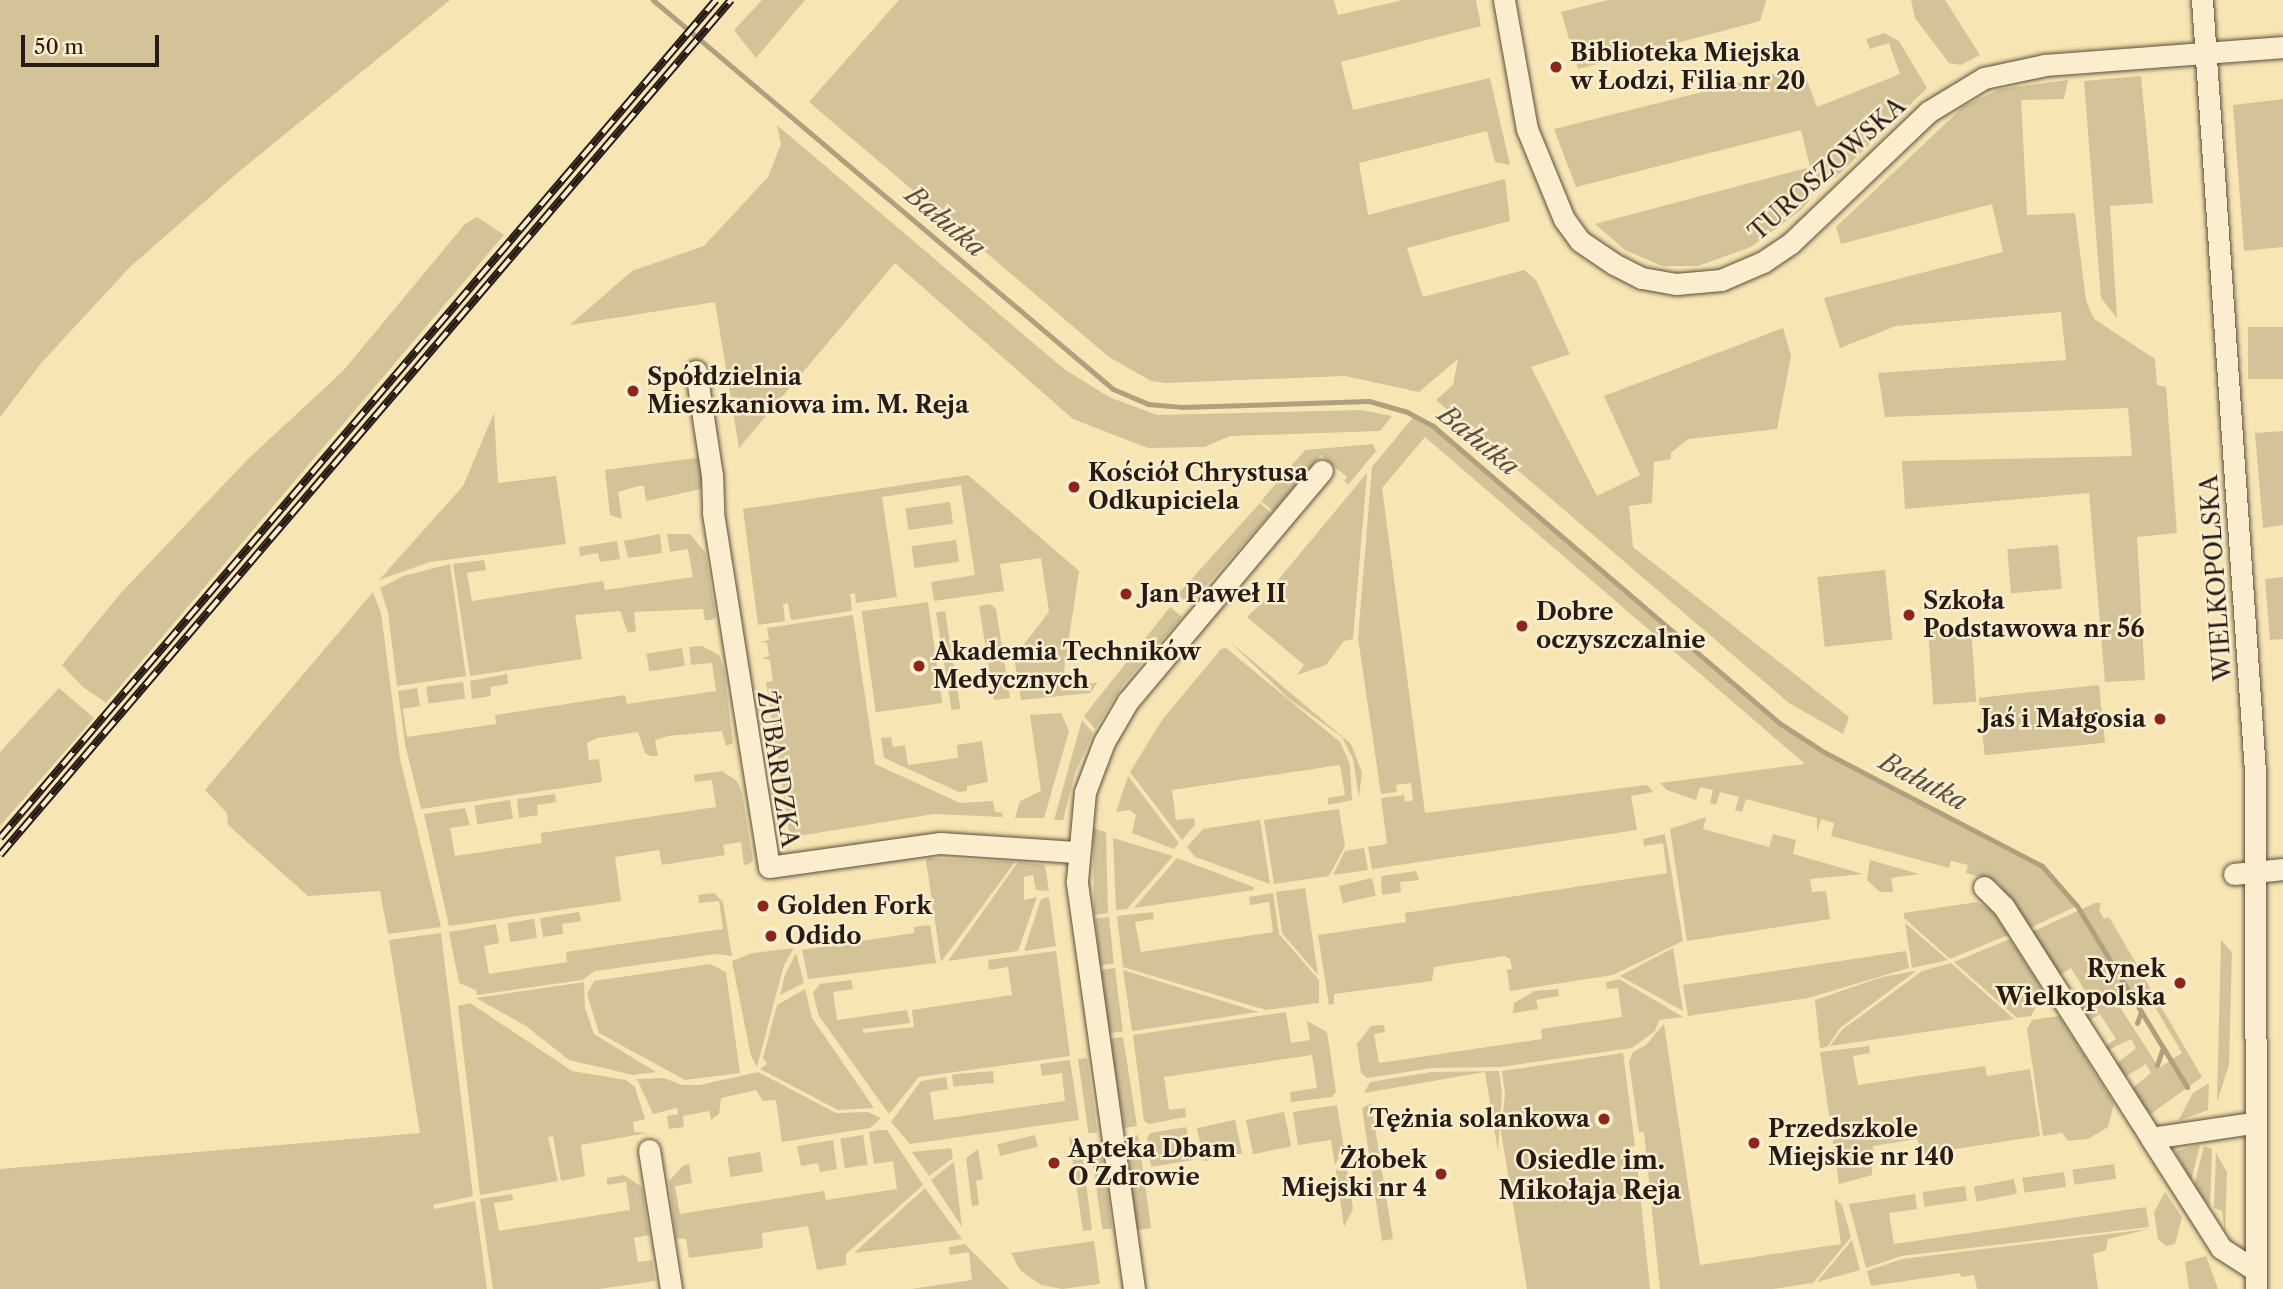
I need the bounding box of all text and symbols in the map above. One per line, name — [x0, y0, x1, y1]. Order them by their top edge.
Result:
scale bar — [24, 21, 163, 65]
text: 50 m — [34, 34, 84, 59]
place label: Biblioteka Miejska w Łodzi, Filia nr 20 — [1570, 39, 1807, 95]
marker: Biblioteka Miejska w Łodzi, Filia nr 20 — [1548, 59, 1564, 75]
street label: TUROSZOWSKA — [1743, 91, 1911, 247]
water label: Bałutka — [899, 180, 991, 264]
place label: Spółdzielnia Mieszkaniowa im. M. Reja — [647, 363, 969, 419]
marker: Spółdzielnia Mieszkaniowa im. M. Reja — [625, 383, 641, 399]
water label: Bałutka — [1431, 399, 1525, 483]
place label: Kościół Chrystusa Odkupiciela — [1088, 459, 1308, 515]
street label: WIELKOPOLSKA — [2194, 474, 2238, 682]
marker: Kościół Chrystusa Odkupiciela — [1066, 479, 1082, 495]
place label: Jan Paweł II — [1140, 580, 1286, 608]
marker: Jan Paweł II — [1118, 586, 1134, 602]
place label: Szkoła Podstawowa nr 56 — [1923, 587, 2145, 643]
place label: Dobre oczyszczalnie — [1536, 598, 1706, 654]
marker: Szkoła Podstawowa nr 56 — [1901, 607, 1917, 623]
marker: Dobre oczyszczalnie — [1514, 618, 1530, 634]
place label: Akademia Techników Medycznych — [933, 638, 1202, 694]
marker: Akademia Techników Medycznych — [911, 658, 927, 674]
street label: ŻUBARDZKA — [751, 689, 805, 849]
place label: Jaś i Małgosia — [1981, 705, 2146, 733]
marker: Jaś i Małgosia — [2152, 711, 2168, 727]
water label: Bałutka — [1874, 746, 1972, 818]
place label: Golden Fork — [777, 892, 932, 920]
marker: Golden Fork — [755, 898, 771, 914]
place label: Odido — [785, 922, 861, 950]
marker: Odido — [763, 928, 779, 944]
place label: Rynek Wielkopolska — [1995, 955, 2166, 1011]
marker: Rynek Wielkopolska — [2172, 975, 2188, 991]
place label: Tężnia solankowa — [1370, 1105, 1590, 1133]
marker: Tężnia solankowa — [1596, 1111, 1612, 1127]
place label: Przedszkole Miejskie nr 140 — [1768, 1115, 1955, 1171]
place label: Apteka Dbam O Zdrowie — [1068, 1135, 1236, 1191]
marker: Przedszkole Miejskie nr 140 — [1746, 1135, 1762, 1151]
district label: Osiedle im. Mikołaja Reja — [1498, 1145, 1682, 1206]
place label: Żłobek Miejski nr 4 — [1281, 1146, 1427, 1202]
marker: Apteka Dbam O Zdrowie — [1046, 1155, 1062, 1171]
marker: Żłobek Miejski nr 4 — [1433, 1166, 1449, 1182]

